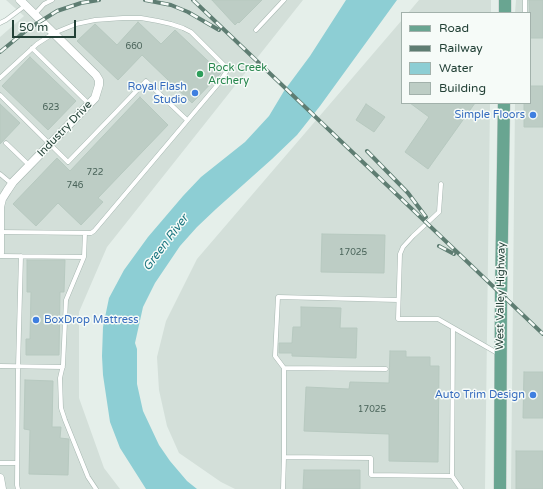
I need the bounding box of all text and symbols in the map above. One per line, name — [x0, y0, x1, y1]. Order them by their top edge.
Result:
scale bar — [14, 12, 78, 38]
legend — [401, 12, 531, 104]
text: 50 m — [19, 20, 48, 34]
text: Road — [439, 21, 469, 35]
text: Railway — [439, 41, 483, 55]
house number: 660 — [126, 42, 142, 52]
place label: Rock Creek Archery — [208, 61, 267, 87]
text: Water — [439, 61, 473, 75]
marker: Rock Creek Archery — [195, 69, 205, 79]
place label: Royal Flash Studio — [127, 80, 187, 106]
text: Building — [439, 81, 486, 95]
marker: Royal Flash Studio — [190, 88, 200, 98]
street label: Industry Drive — [35, 98, 95, 160]
house number: 623 — [43, 103, 59, 113]
place label: Simple Floors — [455, 108, 525, 122]
marker: Simple Floors — [528, 110, 538, 120]
house number: 722 — [87, 168, 103, 178]
house number: 746 — [67, 181, 83, 191]
water label: Green River — [140, 212, 192, 274]
street label: West Valley Highway — [493, 242, 509, 350]
house number: 17025 — [339, 248, 367, 258]
place label: BoxDrop Mattress — [44, 313, 139, 327]
marker: BoxDrop Mattress — [31, 315, 41, 325]
place label: Auto Trim Design — [435, 388, 525, 402]
marker: Auto Trim Design — [528, 390, 538, 400]
house number: 17025 — [358, 405, 386, 415]

